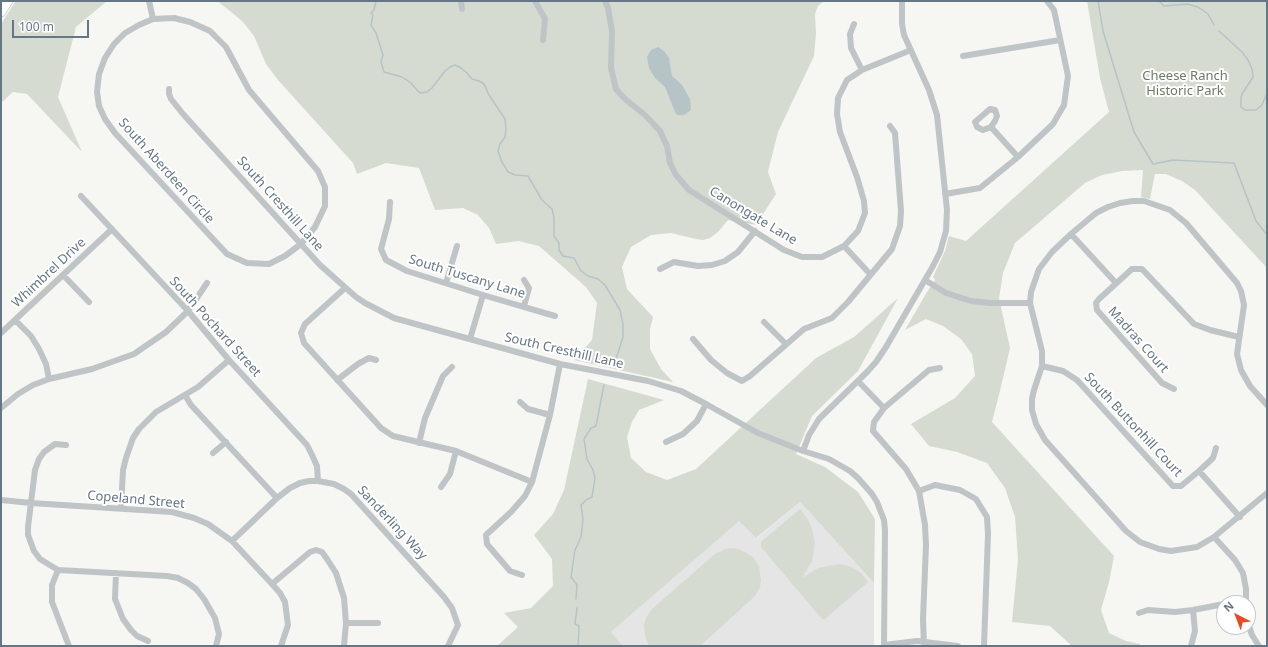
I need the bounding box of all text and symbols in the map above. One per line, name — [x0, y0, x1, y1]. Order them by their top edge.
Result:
scale bar — [14, 12, 91, 38]
text: 100 m — [19, 18, 54, 35]
park label: Cheese Ranch Historic Park — [1142, 68, 1228, 99]
street label: South Aberdeen Circle — [115, 115, 217, 227]
street label: South Cresthill Lane — [233, 154, 327, 254]
street label: Canongate Lane — [706, 184, 800, 248]
street label: Whimbrel Drive — [9, 235, 89, 311]
street label: South Tuscany Lane — [407, 252, 527, 302]
street label: South Pochard Street — [166, 274, 264, 380]
street label: Madras Court — [1104, 304, 1172, 376]
street label: South Cresthill Lane — [503, 330, 625, 372]
street label: South Buttonhill Court — [1081, 370, 1185, 480]
street label: Sanderling Way — [354, 483, 430, 563]
street label: Copeland Street — [87, 488, 185, 512]
north arrow — [1216, 595, 1256, 635]
text: N — [1220, 598, 1237, 615]

